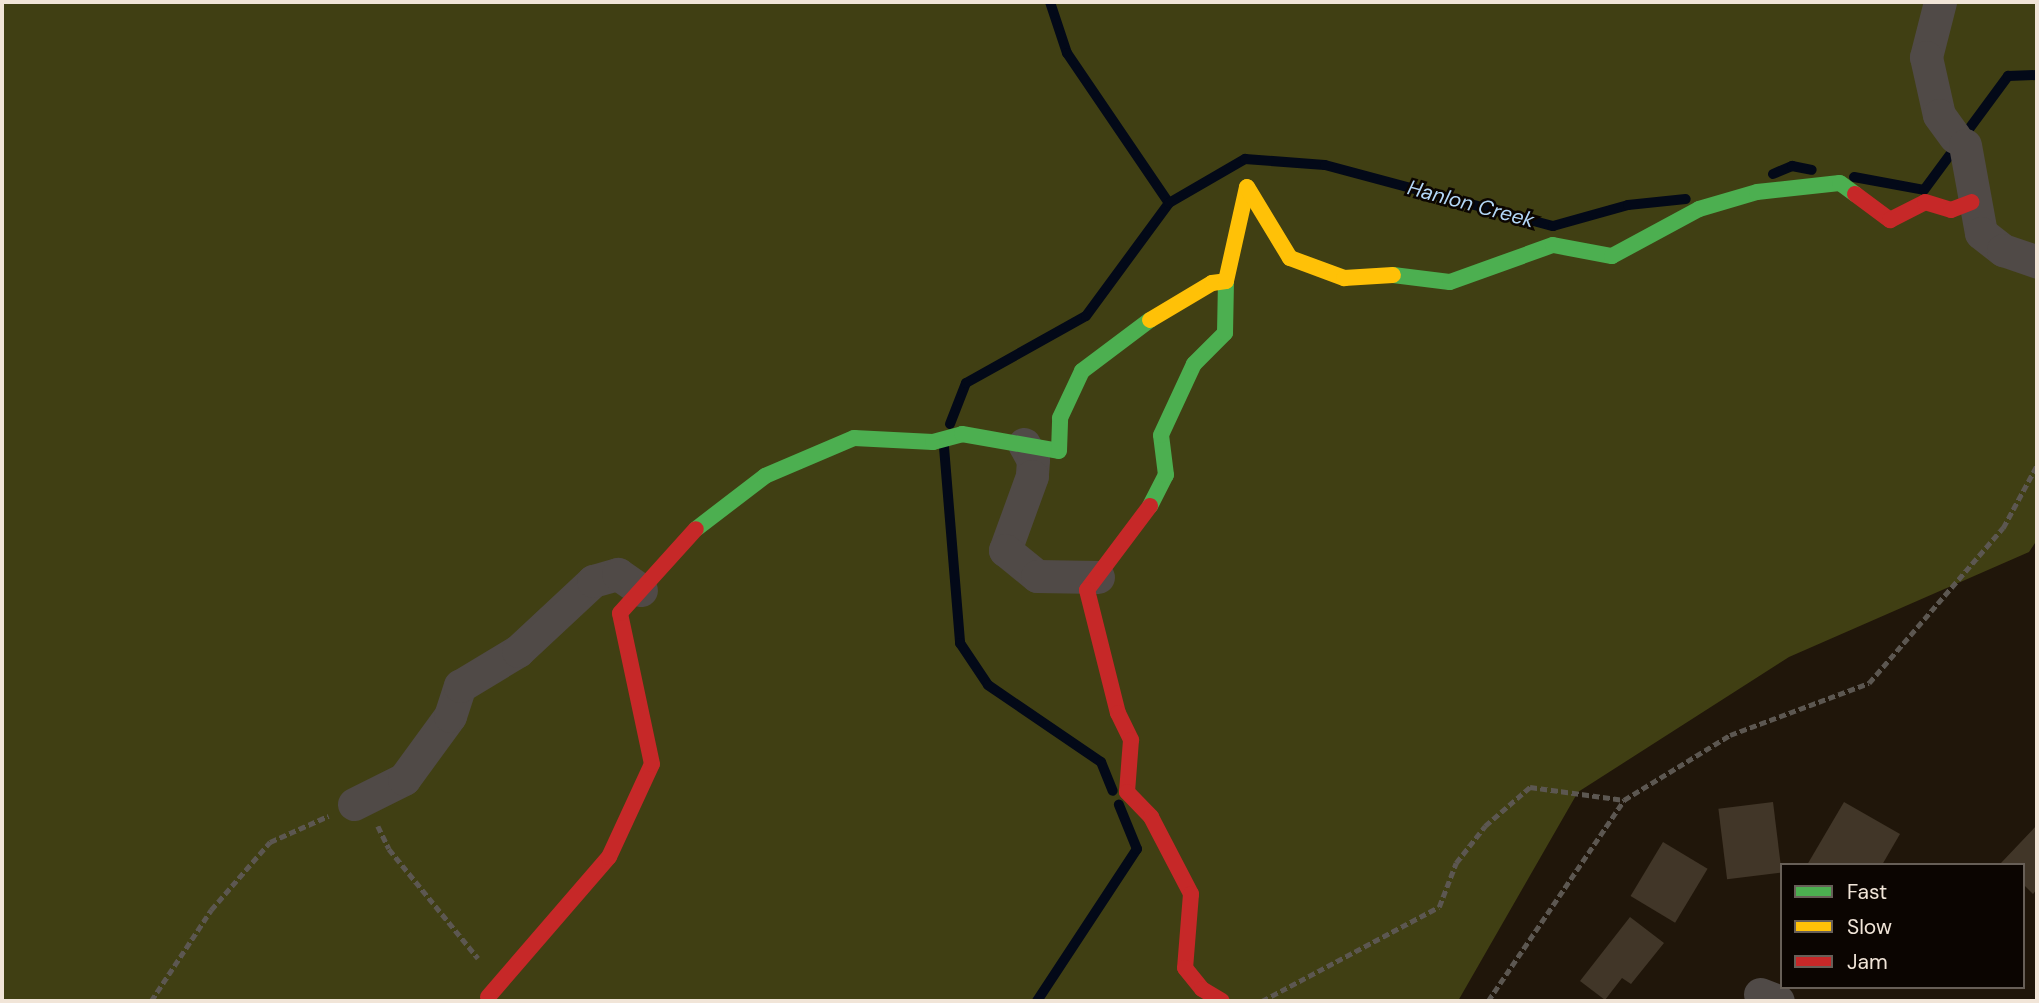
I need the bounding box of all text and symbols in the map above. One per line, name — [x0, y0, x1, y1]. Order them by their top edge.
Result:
water label: Hanlon Creek — [1405, 175, 1537, 233]
legend — [1780, 863, 2025, 989]
text: Fast — [1847, 878, 1887, 906]
text: Slow — [1847, 913, 1892, 941]
text: Jam — [1847, 948, 1888, 976]

